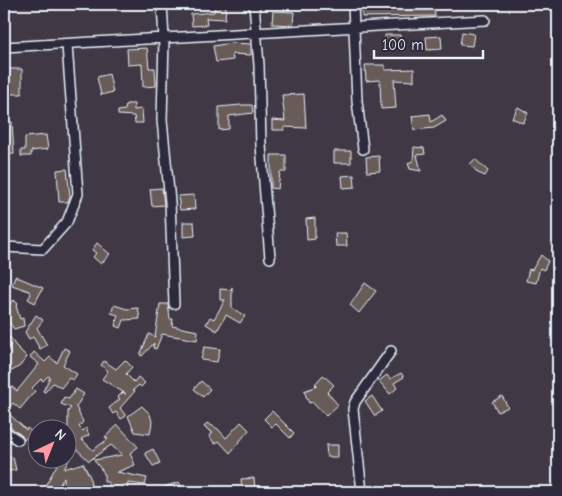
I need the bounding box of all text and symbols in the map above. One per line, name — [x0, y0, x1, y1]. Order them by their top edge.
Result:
scale bar — [374, 28, 483, 60]
text: 100 m — [382, 36, 424, 54]
north arrow — [28, 418, 78, 468]
text: N — [51, 426, 70, 444]

